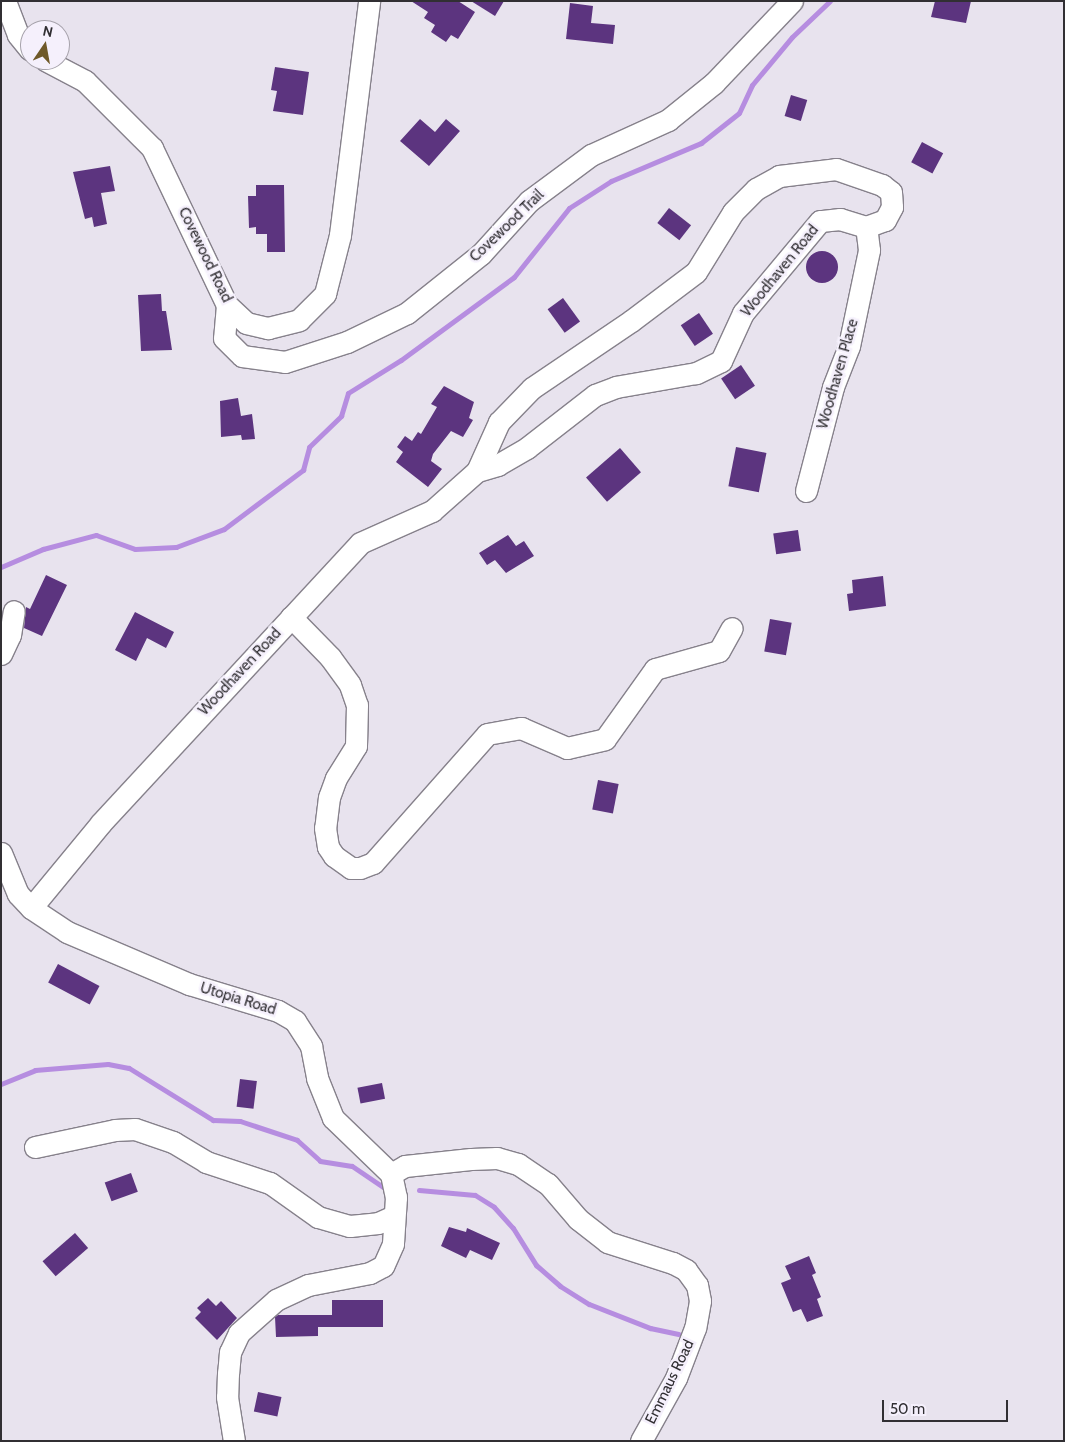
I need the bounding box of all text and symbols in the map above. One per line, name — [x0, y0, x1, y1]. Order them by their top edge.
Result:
north arrow — [20, 20, 70, 70]
text: N — [41, 21, 55, 41]
street label: Covewood Trail — [466, 186, 548, 266]
street label: Covewood Road — [174, 204, 236, 306]
street label: Woodhaven Road — [738, 222, 822, 320]
street label: Woodhaven Place — [814, 317, 862, 431]
street label: Woodhaven Road — [195, 625, 285, 719]
street label: Utopia Road — [198, 979, 278, 1019]
street label: Emmaus Road — [642, 1337, 698, 1427]
scale bar — [885, 1390, 1011, 1422]
text: 50 m — [890, 1400, 925, 1418]

